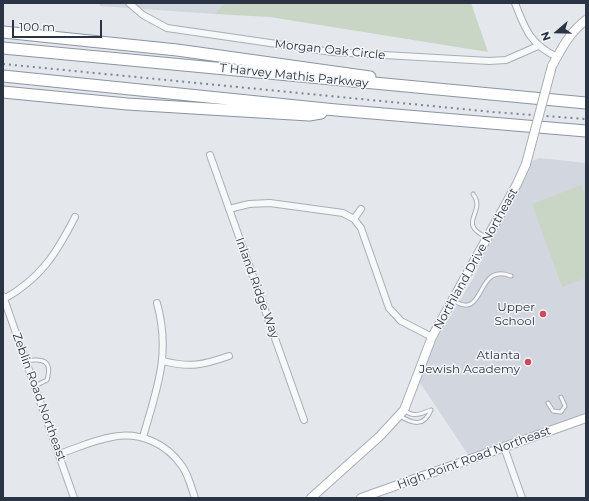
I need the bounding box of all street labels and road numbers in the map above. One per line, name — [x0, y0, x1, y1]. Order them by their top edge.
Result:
street label: Morgan Oak Circle — [274, 37, 386, 63]
street label: T Harvey Mathis Parkway — [219, 61, 369, 91]
street label: Northland Drive Northeast — [431, 186, 521, 332]
street label: Inland Ridge Way — [232, 236, 282, 340]
street label: Zeblin Road Northeast — [9, 331, 69, 463]
street label: High Point Road Northeast — [395, 423, 553, 493]

